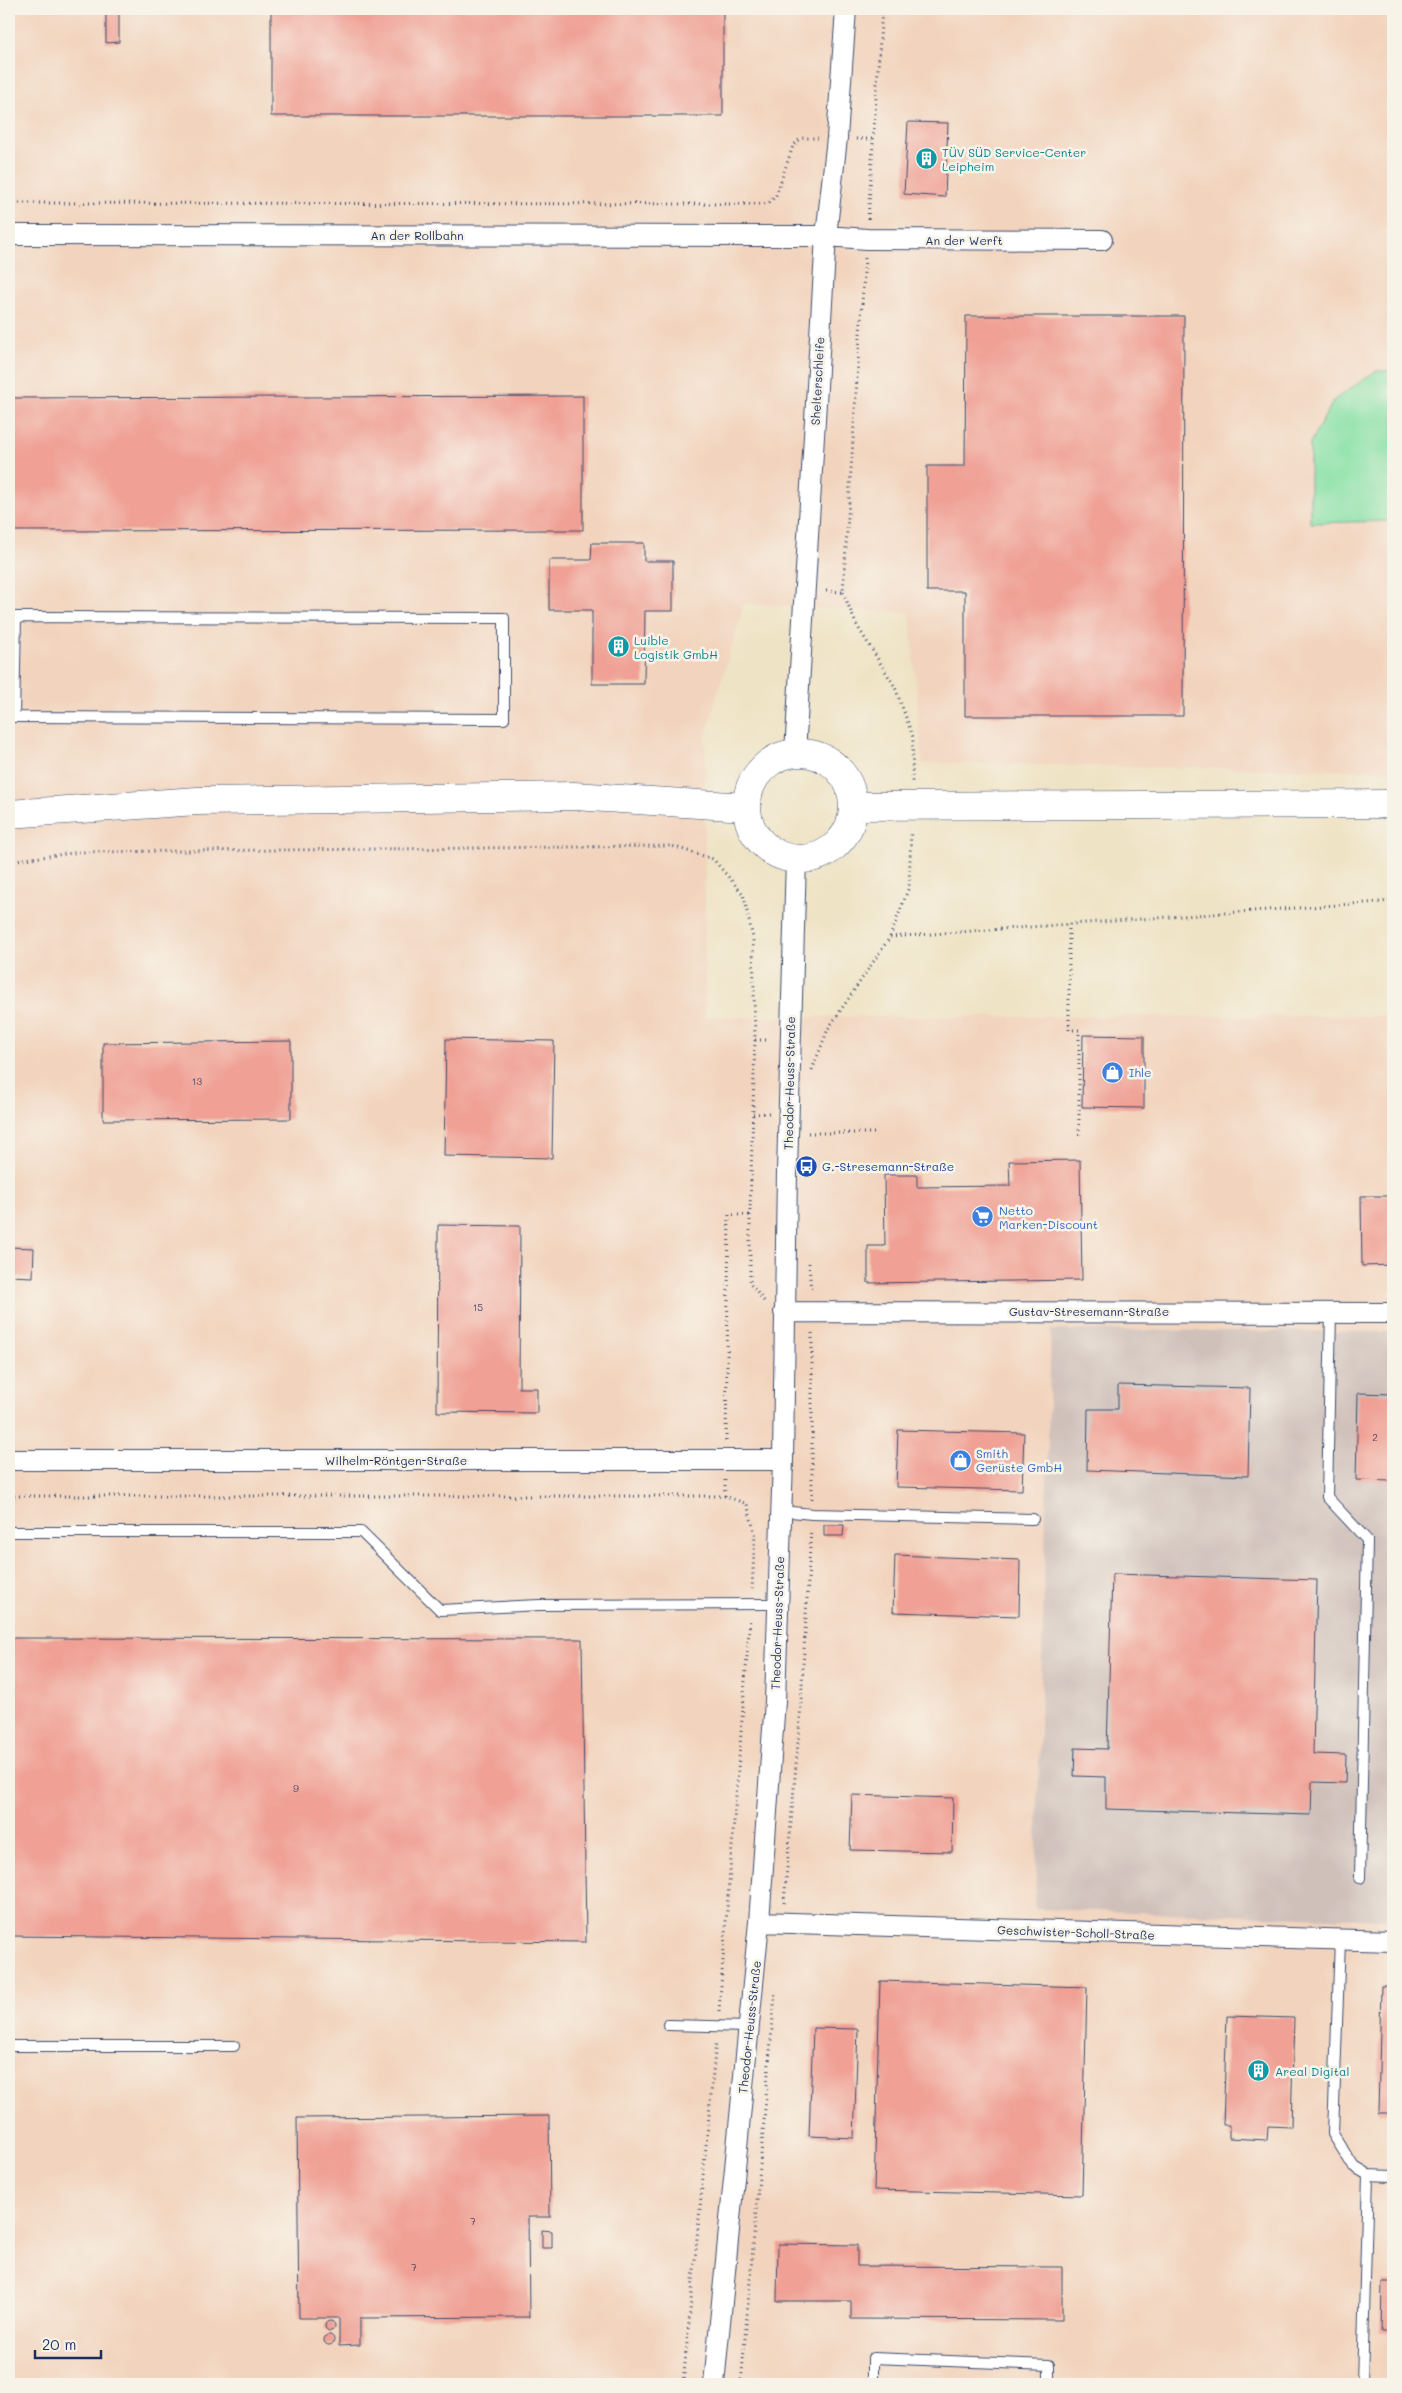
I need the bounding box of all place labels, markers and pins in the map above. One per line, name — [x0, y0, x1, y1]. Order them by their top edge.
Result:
place label: TÜV SÜD Service-Center Leipheim — [942, 144, 1086, 174]
building icon: TÜV SÜD Service-Center Leipheim — [914, 147, 938, 171]
place label: Luible Logistik GmbH — [634, 632, 718, 662]
building icon: Luible Logistik GmbH — [606, 635, 630, 659]
shop icon: Ihle — [1101, 1060, 1125, 1084]
place label: Ihle — [1129, 1064, 1151, 1080]
bus stop icon: G.-Stresemann-Straße — [794, 1154, 818, 1178]
place label: G.-Stresemann-Straße — [822, 1158, 954, 1174]
place label: Netto Marken-Discount — [999, 1202, 1098, 1232]
supermarket icon: Netto Marken-Discount — [971, 1205, 995, 1229]
place label: Smith Gerüste GmbH — [976, 1445, 1062, 1475]
shop icon: Smith Gerüste GmbH — [948, 1448, 972, 1472]
building icon: Areal Digital — [1247, 2059, 1271, 2083]
place label: Areal Digital — [1275, 2063, 1349, 2079]

